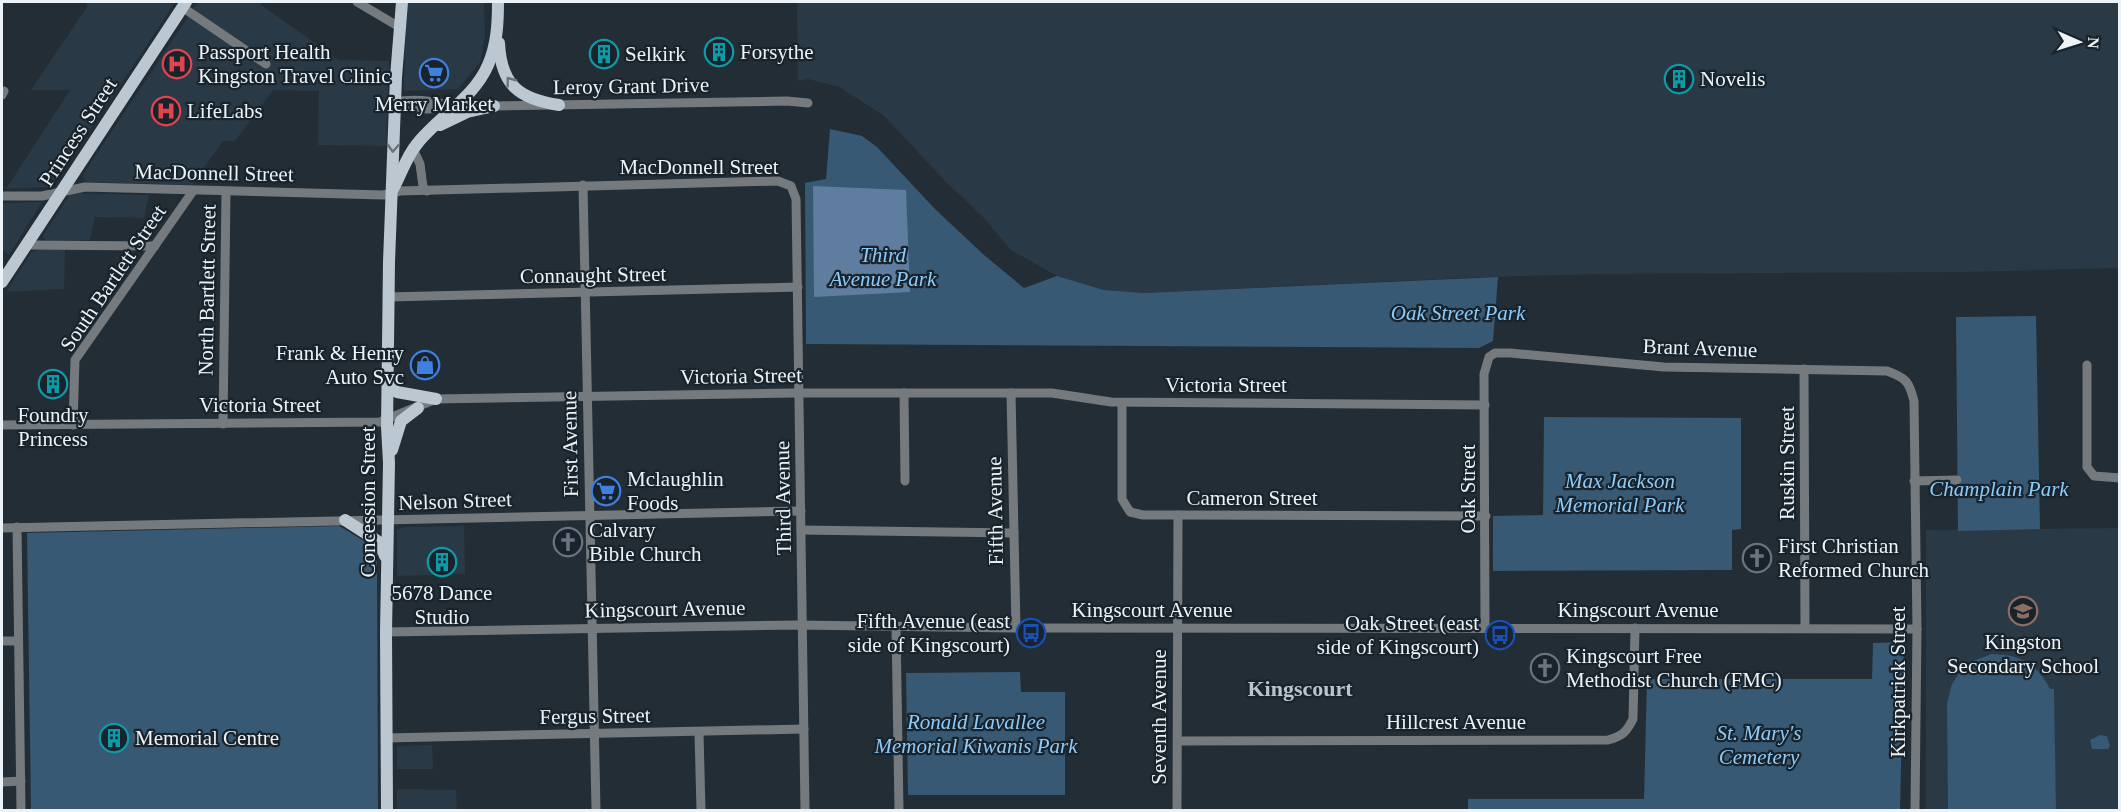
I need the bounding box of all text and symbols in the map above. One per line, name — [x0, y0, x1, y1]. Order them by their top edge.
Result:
north arrow — [2049, 12, 2109, 72]
building icon: Forsythe — [703, 36, 735, 68]
text: N — [2085, 37, 2102, 49]
building icon: Selkirk — [588, 38, 620, 70]
place label: Passport Health Kingston Travel Clinic — [198, 40, 391, 88]
place label: Forsythe — [740, 40, 814, 64]
place label: Selkirk — [625, 42, 686, 66]
hospital icon: Passport Health Kingston Travel Clinic — [161, 48, 193, 80]
supermarket icon: Merry Market — [418, 57, 450, 89]
building icon: Novelis — [1663, 63, 1695, 95]
place label: Novelis — [1700, 67, 1765, 91]
street label: Princess Street — [34, 73, 122, 191]
street label: Leroy Grant Drive — [553, 73, 709, 99]
one-way arrow — [506, 77, 517, 88]
place label: Merry Market — [375, 92, 493, 116]
hospital icon: LifeLabs — [150, 95, 182, 127]
place label: LifeLabs — [187, 99, 263, 123]
one-way arrow — [387, 143, 400, 152]
street label: MacDonnell Street — [619, 155, 779, 179]
street label: MacDonnell Street — [134, 160, 294, 186]
street label: South Bartlett Street — [55, 200, 171, 356]
street label: North Bartlett Street — [194, 204, 220, 376]
park label: Third Avenue Park — [828, 243, 937, 291]
street label: Connaught Street — [520, 262, 667, 288]
park label: Oak Street Park — [1391, 301, 1526, 325]
street label: Brant Avenue — [1642, 334, 1758, 362]
place label: Frank & Henry Auto Svc — [276, 341, 404, 389]
shop icon: Frank & Henry Auto Svc — [409, 349, 441, 381]
street label: Victoria Street — [680, 363, 802, 389]
building icon: Foundry Princess — [37, 368, 69, 400]
street label: Victoria Street — [1165, 373, 1287, 397]
street label: First Avenue — [557, 391, 583, 497]
street label: Victoria Street — [199, 393, 321, 417]
place label: Foundry Princess — [17, 403, 89, 451]
street label: Ruskin Street — [1775, 406, 1799, 520]
street label: Concession Street — [356, 426, 380, 578]
street label: Third Avenue — [770, 441, 796, 555]
street label: Oak Street — [1456, 444, 1480, 534]
street label: Fifth Avenue — [982, 456, 1008, 566]
place label: Mclaughlin Foods — [627, 467, 724, 515]
park label: Max Jackson Memorial Park — [1555, 469, 1685, 517]
supermarket icon: Mclaughlin Foods — [590, 475, 622, 507]
park label: Champlain Park — [1929, 477, 2069, 501]
street label: Cameron Street — [1186, 486, 1318, 510]
street label: Nelson Street — [398, 487, 512, 515]
place label: Calvary Bible Church — [589, 518, 702, 566]
church icon: Calvary Bible Church — [552, 526, 584, 558]
place label: First Christian Reformed Church — [1778, 534, 1930, 582]
church icon: First Christian Reformed Church — [1741, 542, 1773, 574]
building icon: 5678 Dance Studio — [426, 546, 458, 578]
place label: 5678 Dance Studio — [392, 581, 492, 629]
school or university icon: Kingston Secondary School — [2007, 595, 2039, 627]
street label: Kingscourt Avenue — [584, 596, 746, 622]
street label: Kingscourt Avenue — [1071, 598, 1233, 622]
street label: Kingscourt Avenue — [1557, 598, 1719, 622]
street label: Kirkpatrick Street — [1886, 606, 1910, 758]
place label: Fifth Avenue (east side of Kingscourt) — [848, 609, 1010, 657]
place label: Oak Street (east side of Kingscourt) — [1317, 611, 1479, 659]
bus stop icon: Fifth Avenue (east side of Kingscourt) — [1015, 617, 1047, 649]
bus stop icon: Oak Street (east side of Kingscourt) — [1484, 619, 1516, 651]
place label: Kingston Secondary School — [1947, 630, 2099, 678]
place label: Kingscourt Free Methodist Church (FMC) — [1566, 644, 1782, 692]
street label: Seventh Avenue — [1147, 649, 1171, 785]
church icon: Kingscourt Free Methodist Church (FMC) — [1529, 652, 1561, 684]
district label: Kingscourt — [1247, 676, 1353, 701]
street label: Fergus Street — [539, 703, 651, 729]
park label: Ronald Lavallee Memorial Kiwanis Park — [874, 710, 1078, 758]
street label: Hillcrest Avenue — [1386, 710, 1526, 734]
park label: St. Mary's Cemetery — [1717, 721, 1801, 769]
building icon: Memorial Centre — [98, 722, 130, 754]
place label: Memorial Centre — [135, 726, 279, 750]

